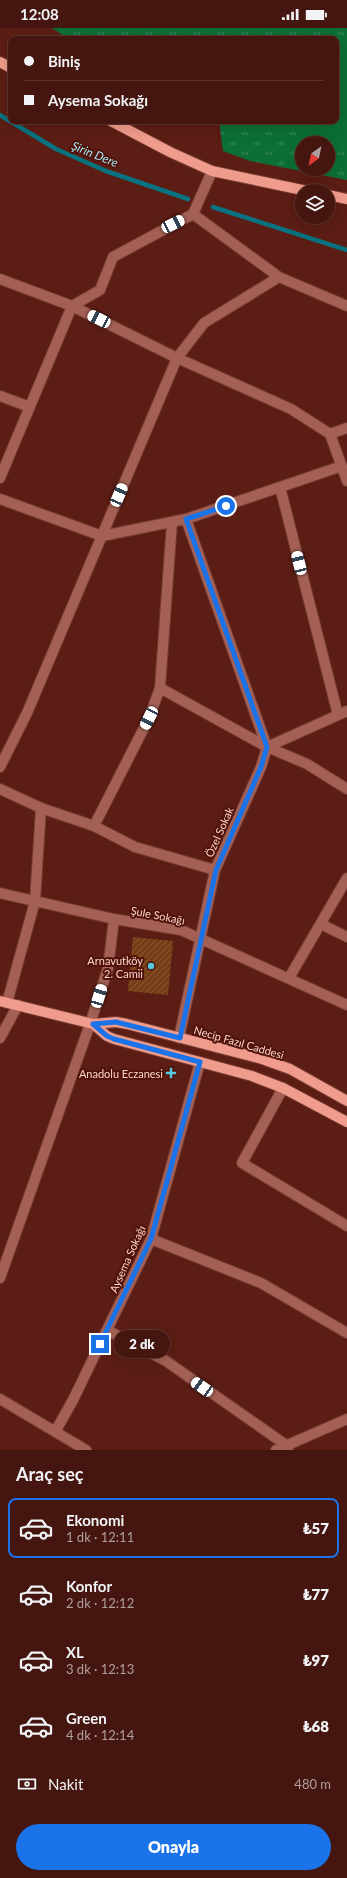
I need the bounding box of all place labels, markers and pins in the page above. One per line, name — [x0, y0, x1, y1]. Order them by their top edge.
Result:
place label: Arnavutköy 2. Camii — [87, 954, 143, 980]
marker: Arnavutköy 2. Camii — [146, 961, 156, 971]
place label: Anadolu Eczanesi — [79, 1067, 163, 1080]
marker: Anadolu Eczanesi — [166, 1068, 176, 1078]

